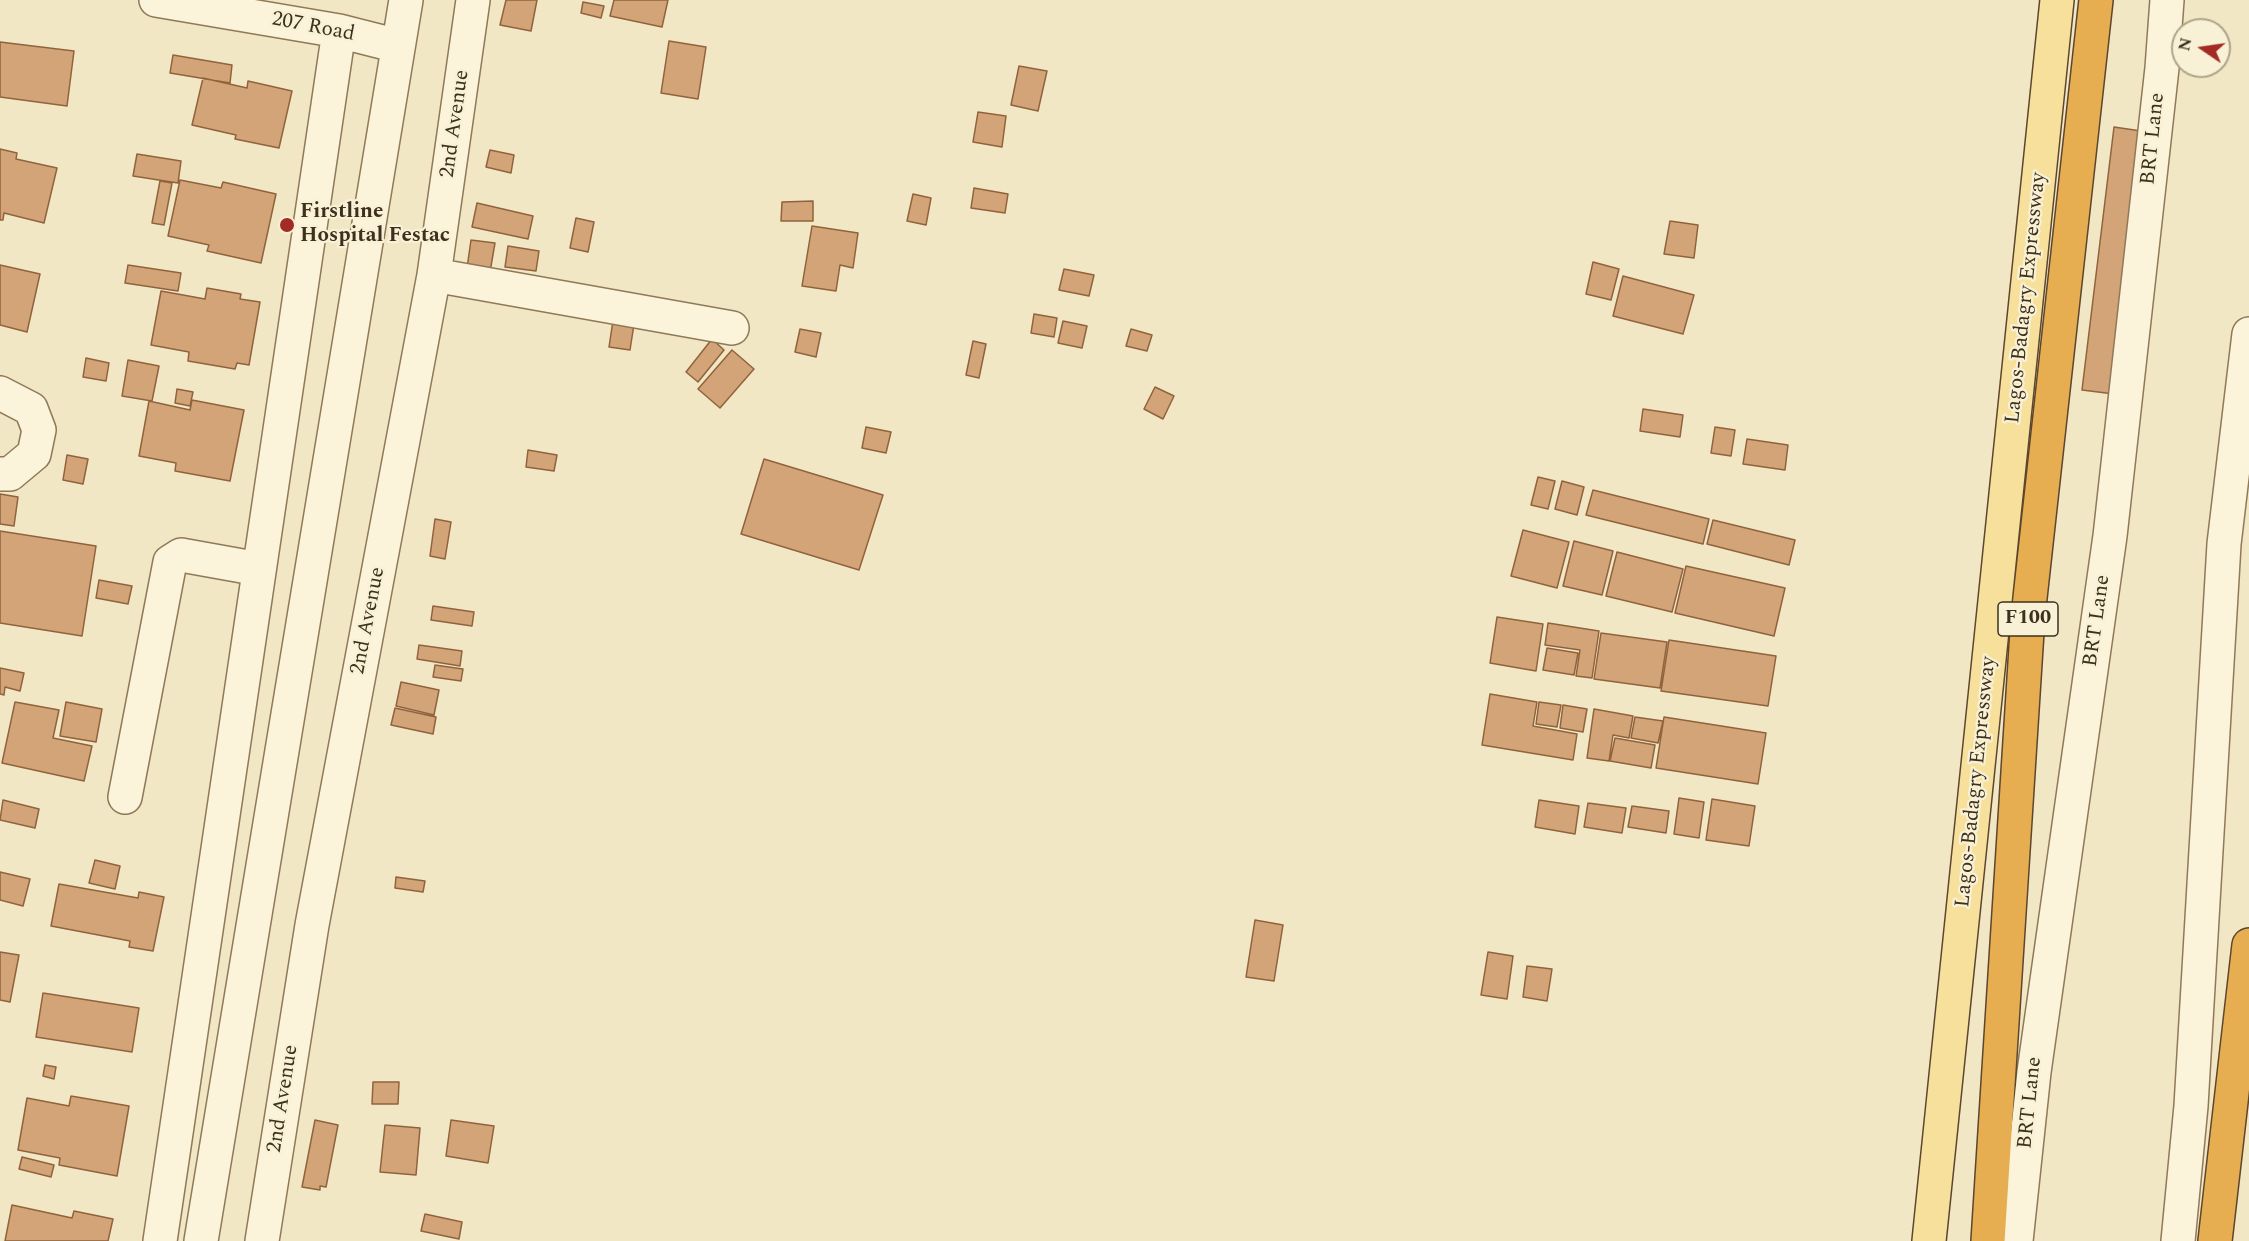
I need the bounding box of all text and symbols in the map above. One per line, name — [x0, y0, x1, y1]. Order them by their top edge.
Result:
street label: 207 Road — [269, 8, 357, 48]
north arrow — [2171, 18, 2231, 78]
text: N — [2172, 35, 2199, 53]
street label: 2nd Avenue — [436, 68, 476, 180]
street label: BRT Lane — [2137, 92, 2171, 186]
street label: Lagos-Badagry Expressway — [2001, 171, 2053, 425]
place label: Firstline Hospital Festac — [300, 200, 450, 250]
marker: Firstline Hospital Festac — [278, 216, 296, 234]
street label: 2nd Avenue — [346, 565, 392, 677]
street label: BRT Lane — [2079, 573, 2117, 669]
road number: F100 — [1998, 602, 2058, 636]
street label: Lagos-Badagry Expressway — [1951, 655, 2003, 909]
street label: 2nd Avenue — [263, 1043, 305, 1155]
street label: BRT Lane — [2014, 1056, 2048, 1150]

